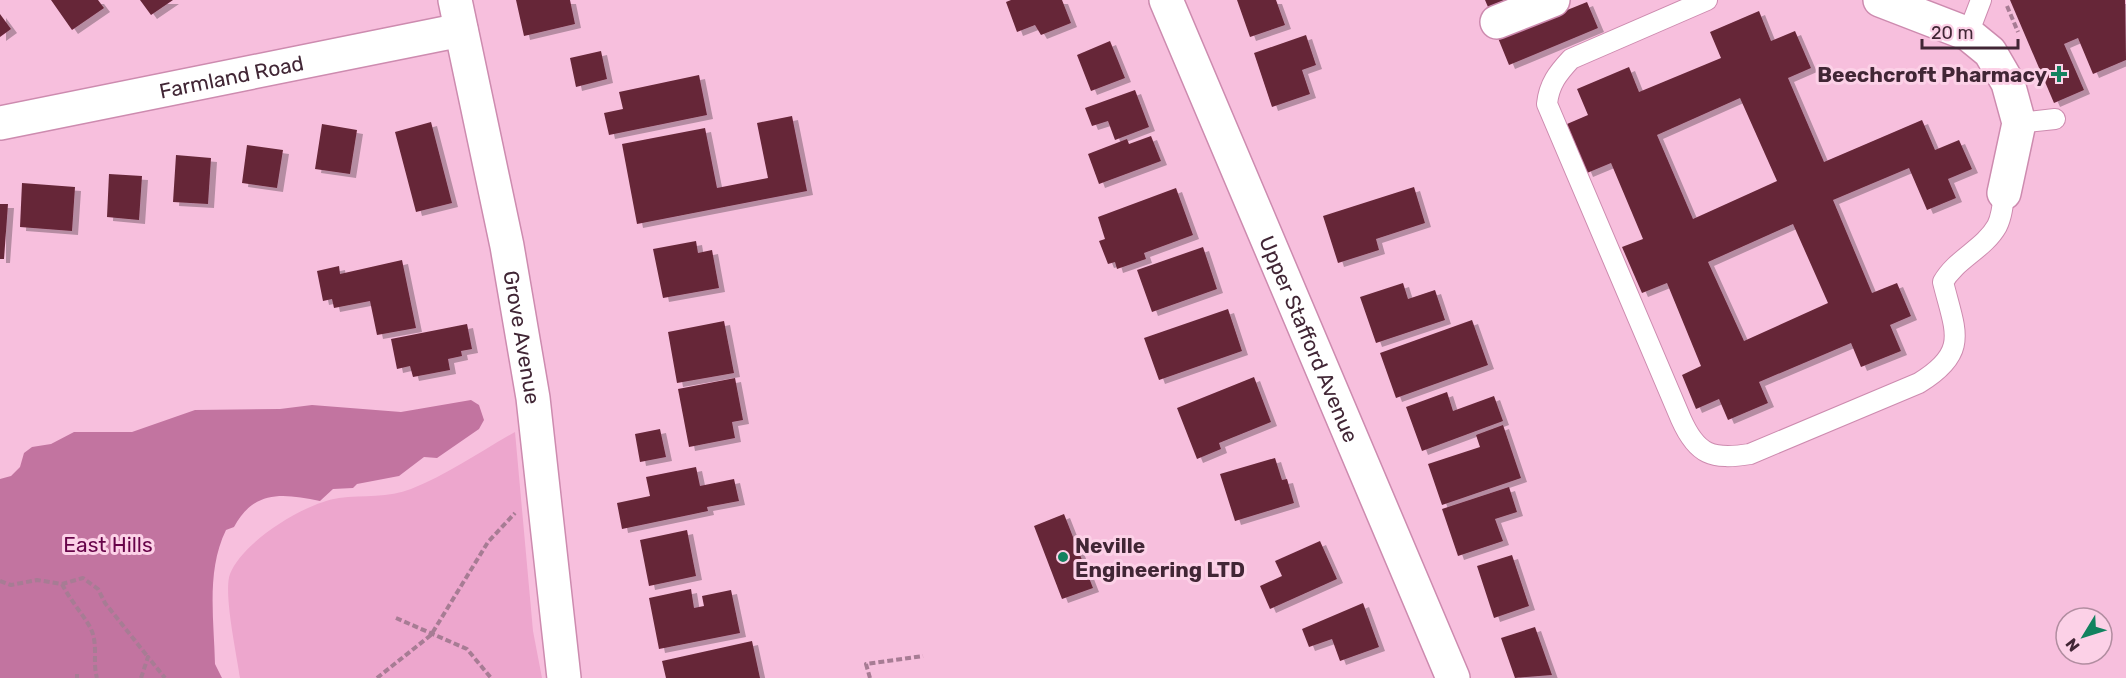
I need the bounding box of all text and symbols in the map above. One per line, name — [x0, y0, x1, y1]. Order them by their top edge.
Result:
scale bar — [1922, 12, 2018, 50]
text: 20 m — [1931, 22, 1973, 44]
street label: Farmland Road — [157, 50, 306, 103]
place label: Beechcroft Pharmacy — [1817, 62, 2047, 87]
marker: Beechcroft Pharmacy — [2052, 67, 2066, 81]
street label: Upper Stafford Avenue — [1255, 232, 1364, 446]
street label: Grove Avenue — [499, 269, 546, 406]
park label: East Hills — [63, 532, 153, 557]
place label: Neville Engineering LTD — [1075, 533, 1245, 582]
marker: Neville Engineering LTD — [1056, 550, 1070, 564]
north arrow — [2054, 606, 2114, 666]
text: N — [2062, 635, 2084, 655]

